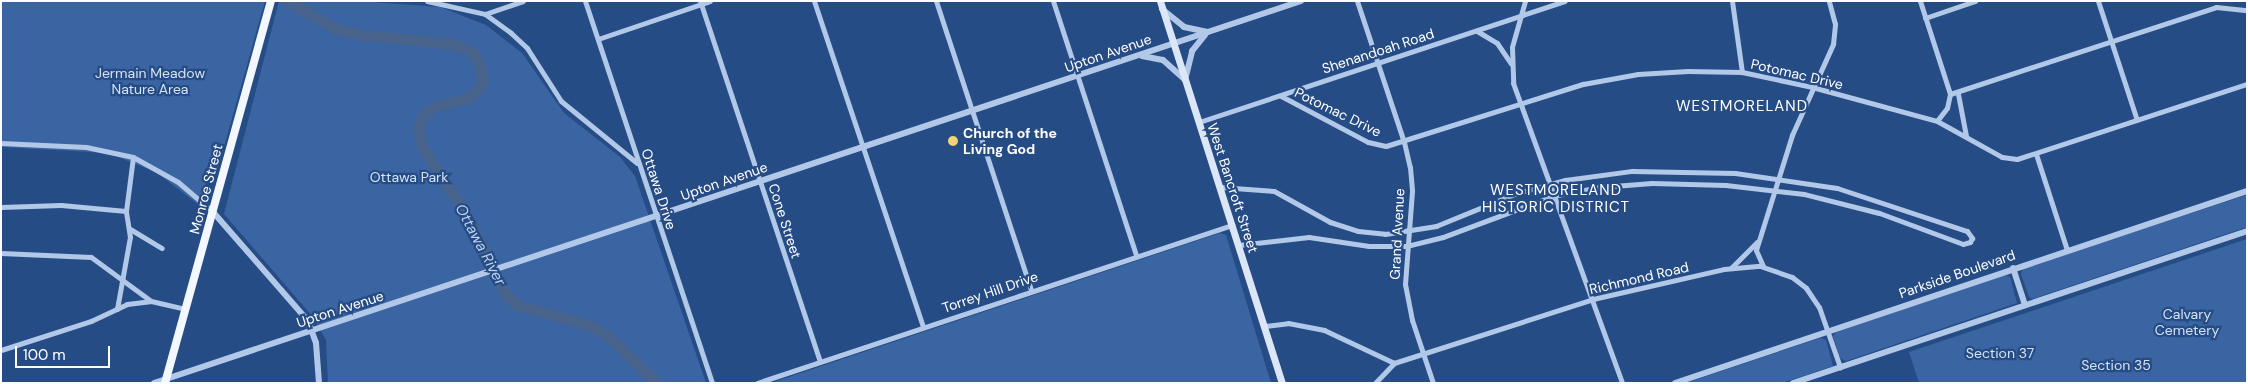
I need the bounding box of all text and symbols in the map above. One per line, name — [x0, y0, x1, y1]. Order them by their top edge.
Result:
street label: Shenandoah Road — [1320, 25, 1436, 77]
street label: Upton Avenue — [1062, 30, 1154, 76]
street label: Potomac Drive — [1749, 55, 1845, 93]
park label: Jermain Meadow Nature Area — [95, 65, 205, 98]
street label: Potomac Drive — [1292, 84, 1384, 140]
district label: WESTMORELAND — [1674, 98, 1810, 116]
street label: West Bancroft Street — [1204, 121, 1262, 255]
place label: Church of the Living God — [963, 125, 1057, 158]
marker: Church of the Living God — [947, 135, 959, 147]
street label: Monroe Street — [186, 142, 226, 236]
street label: Ottawa Drive — [638, 146, 680, 232]
street label: Upton Avenue — [678, 158, 770, 204]
park label: Ottawa Park — [370, 169, 448, 185]
street label: Cone Street — [765, 181, 805, 261]
district label: WESTMORELAND HISTORIC DISTRICT — [1480, 181, 1632, 216]
street label: Grand Avenue — [1386, 188, 1408, 280]
water label: Ottawa River — [451, 201, 509, 289]
street label: Parkside Boulevard — [1897, 246, 2017, 302]
street label: Richmond Road — [1588, 258, 1690, 298]
street label: Torrey Hill Drive — [940, 268, 1040, 316]
street label: Upton Avenue — [294, 287, 386, 331]
park label: Calvary Cemetery — [2155, 306, 2219, 338]
scale bar — [18, 336, 112, 368]
text: 100 m — [23, 345, 66, 365]
park label: Section 37 — [1966, 345, 2034, 361]
park label: Section 35 — [2081, 357, 2151, 373]

